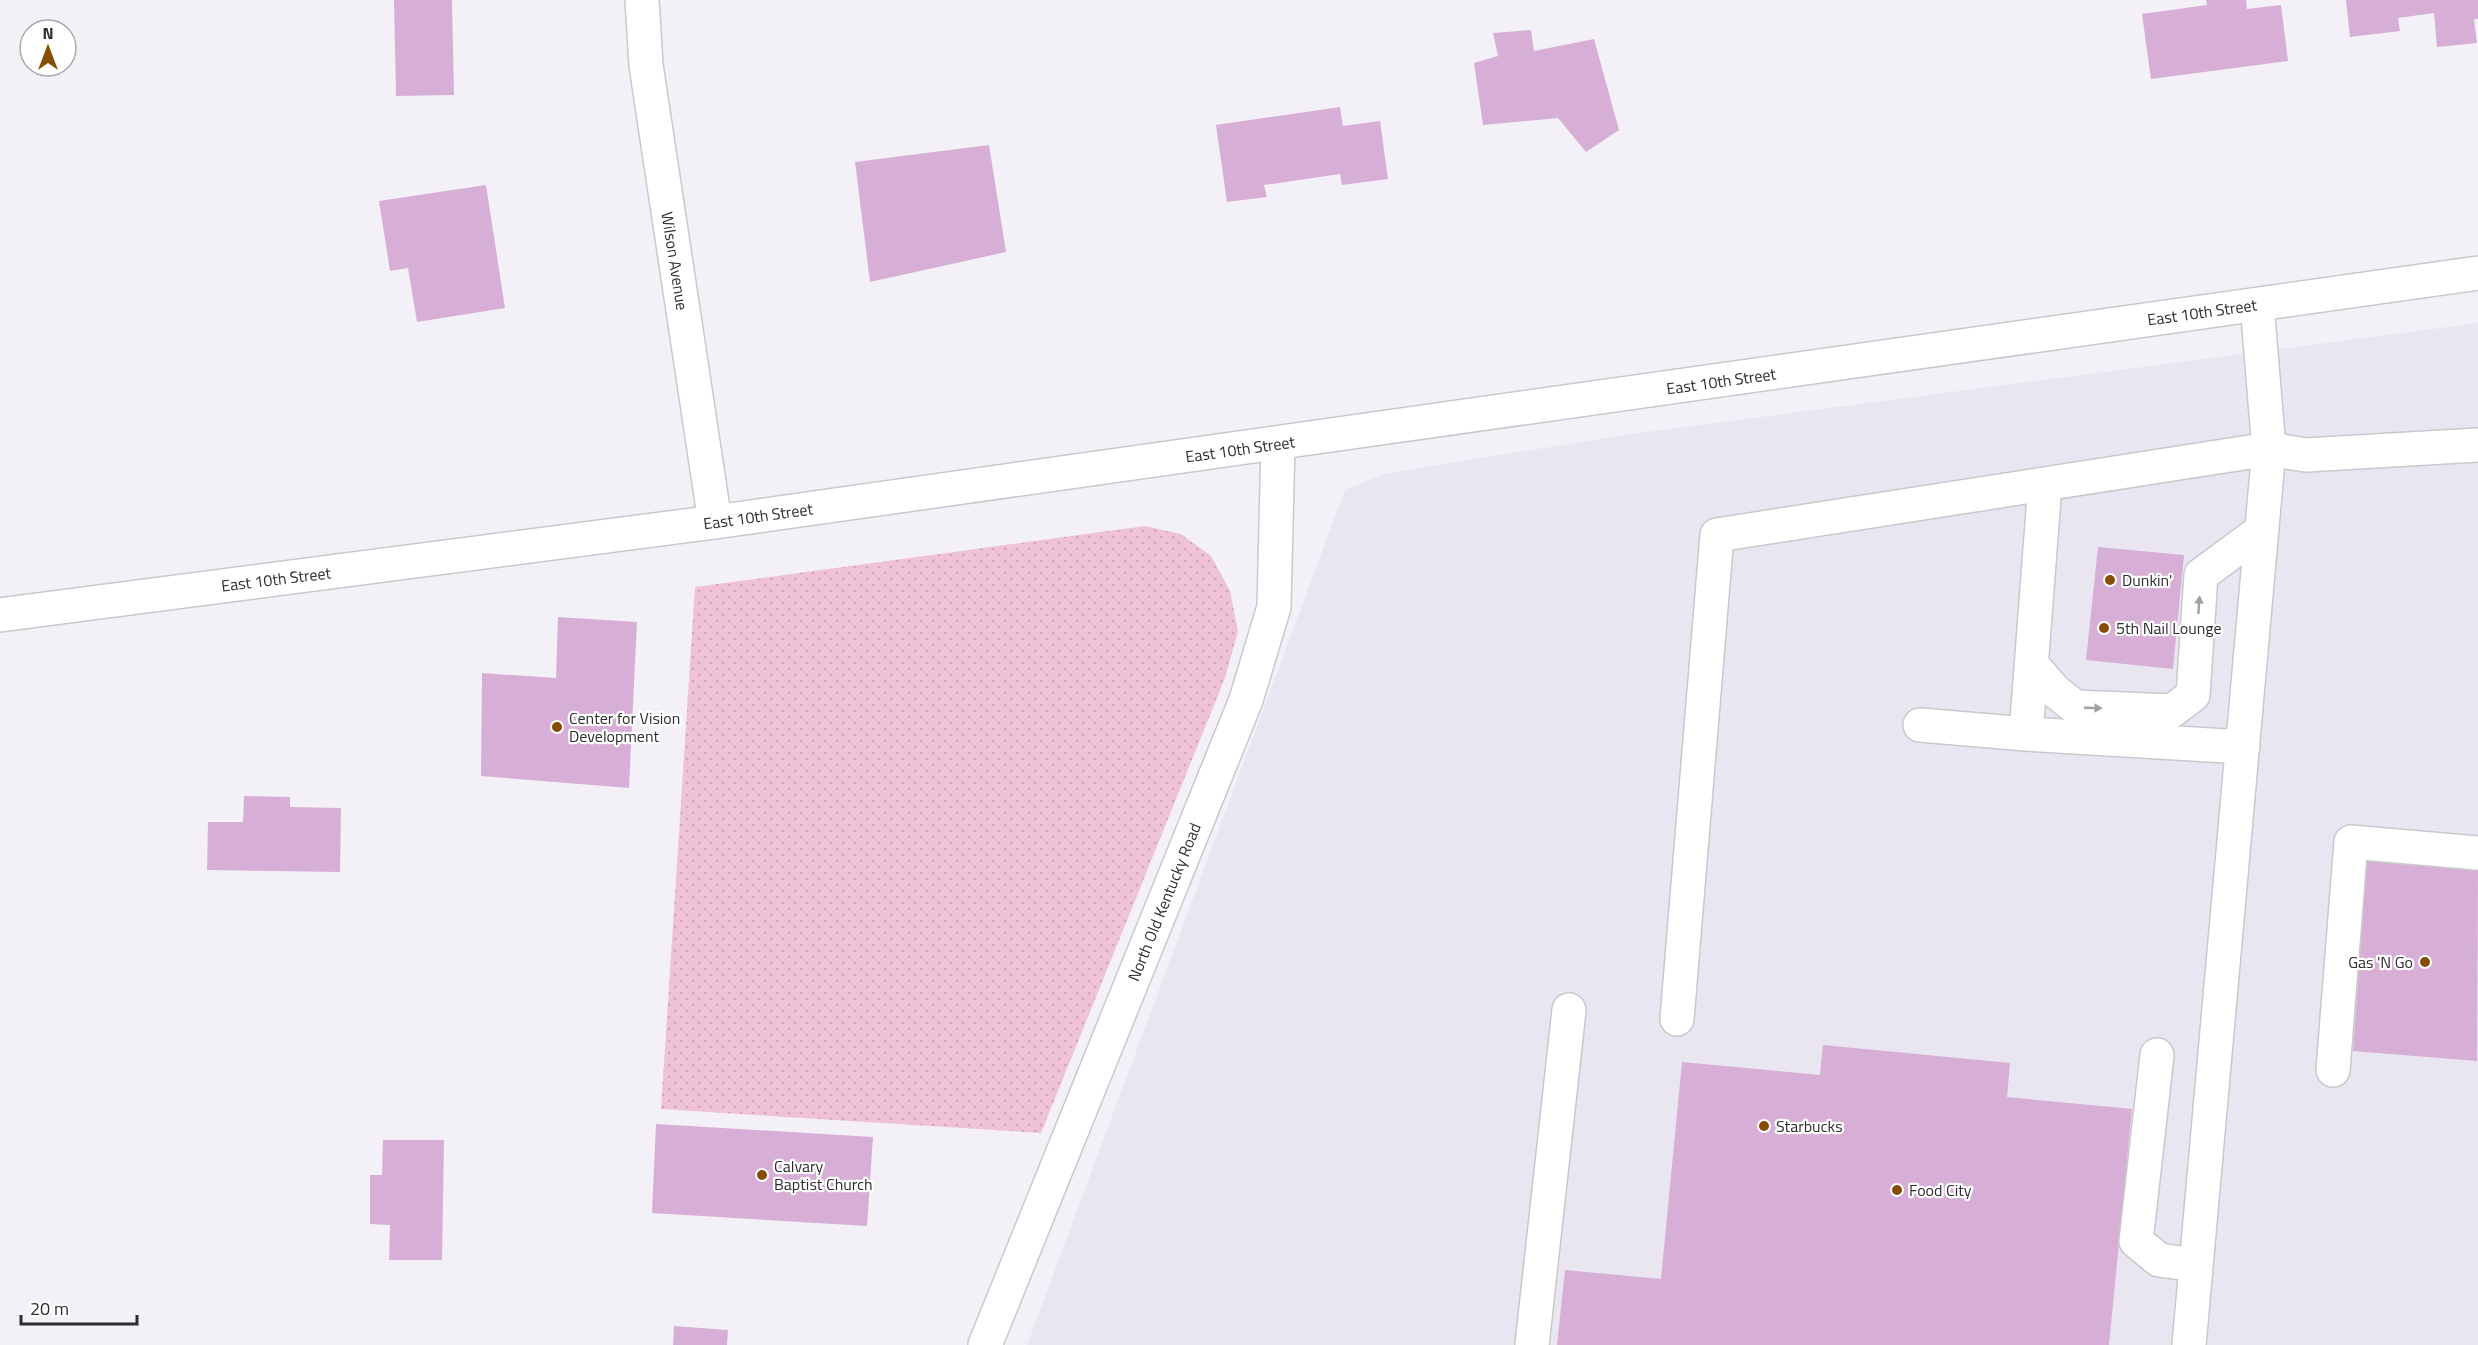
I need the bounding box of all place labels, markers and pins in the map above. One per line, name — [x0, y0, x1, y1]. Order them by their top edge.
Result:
place label: Dunkin' — [2122, 568, 2172, 592]
marker: Dunkin' — [2103, 573, 2117, 587]
place label: 5th Nail Lounge — [2116, 616, 2222, 640]
marker: 5th Nail Lounge — [2097, 621, 2111, 635]
place label: Center for Vision Development — [569, 706, 680, 748]
marker: Center for Vision Development — [550, 720, 564, 734]
place label: Gas 'N Go — [2348, 950, 2413, 974]
marker: Gas 'N Go — [2418, 955, 2432, 969]
place label: Starbucks — [1776, 1114, 1843, 1138]
marker: Starbucks — [1757, 1119, 1771, 1133]
place label: Calvary Baptist Church — [774, 1154, 873, 1196]
marker: Calvary Baptist Church — [755, 1168, 769, 1182]
place label: Food City — [1909, 1178, 1972, 1202]
marker: Food City — [1890, 1183, 1904, 1197]

